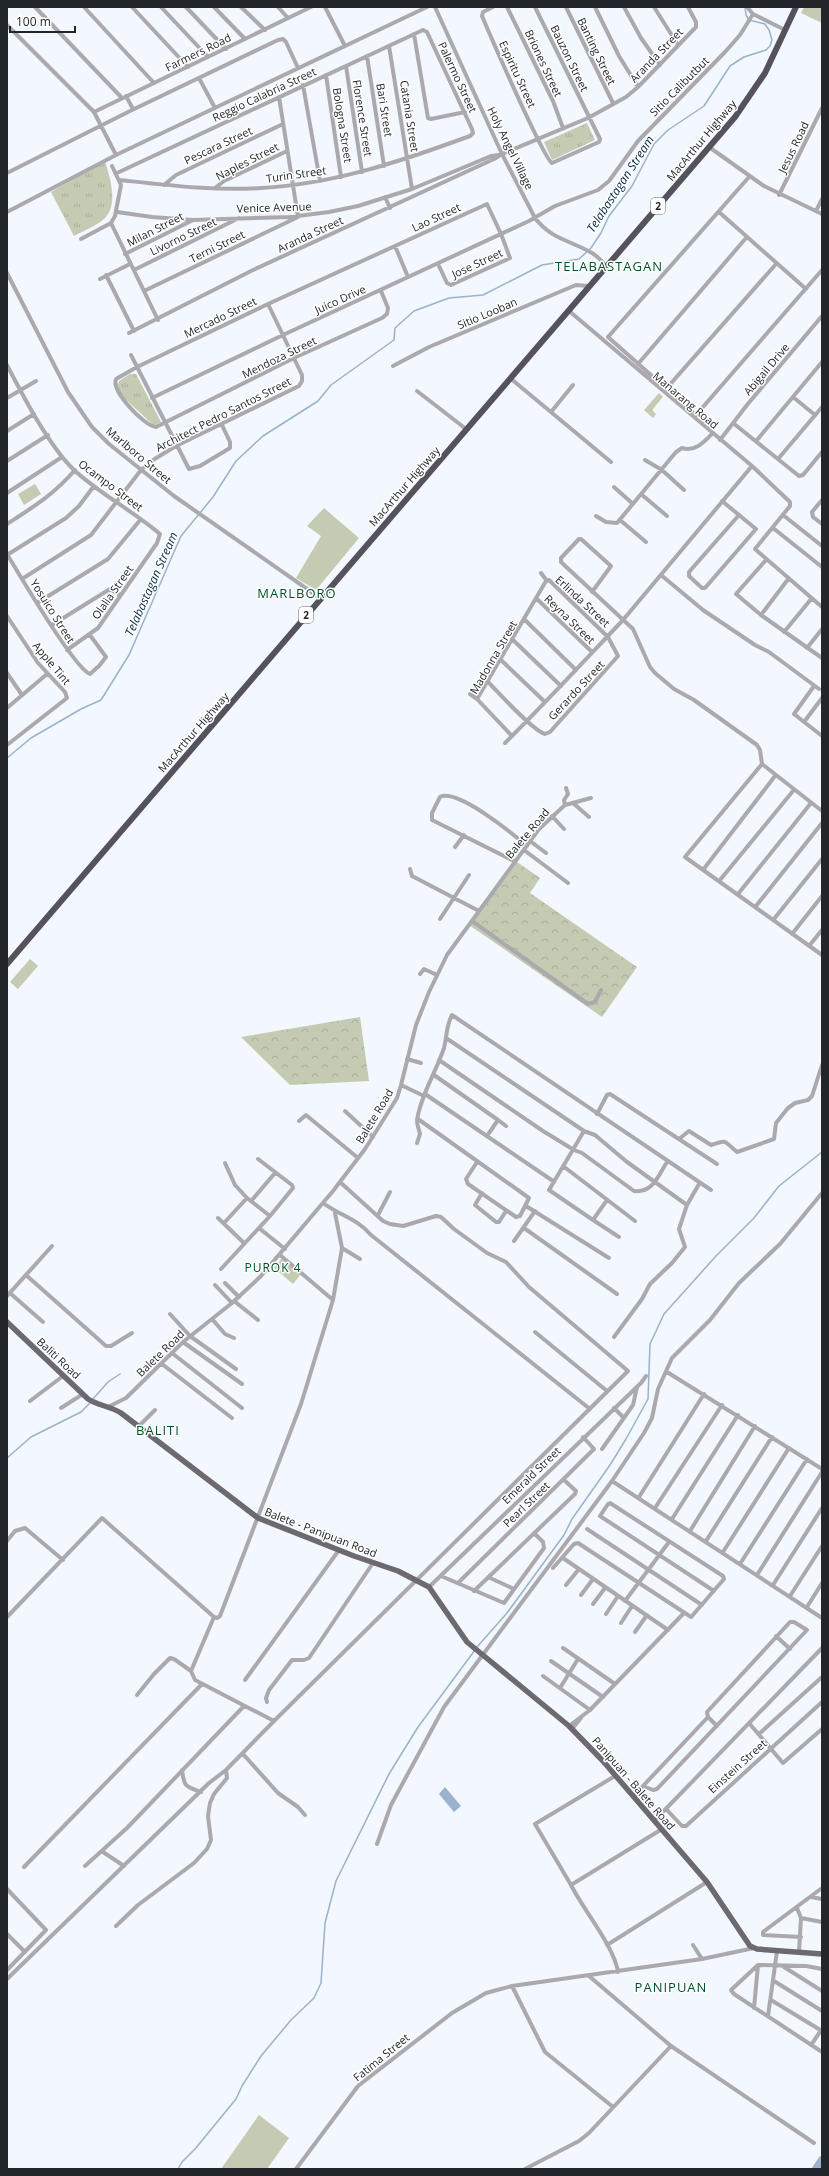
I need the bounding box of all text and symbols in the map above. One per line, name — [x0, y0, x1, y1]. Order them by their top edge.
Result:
scale bar — [10, 8, 75, 34]
text: 100 m — [16, 13, 51, 30]
street label: Banting Street — [574, 15, 620, 87]
street label: Bauzon Street — [547, 22, 593, 94]
street label: Aranda Street — [626, 24, 686, 86]
street label: Briones Street — [522, 27, 566, 99]
street label: Farmers Road — [163, 30, 233, 74]
street label: Espiritu Street — [496, 38, 540, 110]
street label: Palermo Street — [435, 39, 481, 115]
street label: Sitio Calibutbut — [646, 53, 712, 119]
street label: Reggio Calabria Street — [210, 63, 318, 125]
street label: Florence Street — [350, 79, 376, 158]
street label: Catania Street — [397, 79, 423, 153]
street label: Bari Street — [373, 82, 397, 138]
street label: Bologna Street — [330, 87, 356, 164]
street label: MacArthur Highway — [663, 96, 740, 184]
street label: Holy Angel Village — [484, 104, 538, 192]
street label: Jesus Road — [774, 119, 812, 176]
street label: Pescara Street — [181, 123, 255, 167]
water label: Telabastagan Stream — [582, 132, 658, 236]
street label: Naples Street — [213, 139, 281, 183]
street label: Turin Street — [265, 162, 327, 186]
street label: Venice Avenue — [236, 198, 312, 216]
road number: 2 — [651, 198, 665, 214]
street label: Lao Street — [409, 199, 463, 235]
street label: Milan Street — [124, 208, 186, 250]
street label: Aranda Street — [275, 212, 345, 256]
street label: Livorno Street — [147, 213, 219, 259]
street label: Terni Street — [187, 226, 247, 266]
street label: Jose Street — [448, 245, 505, 282]
district label: TELABASTAGAN — [555, 257, 663, 275]
street label: Juico Drive — [311, 281, 368, 317]
street label: Mercado Street — [181, 293, 259, 341]
street label: Sitio Looban — [455, 294, 519, 332]
street label: Mendoza Street — [239, 332, 319, 381]
street label: Abigail Drive — [740, 340, 792, 398]
street label: Manarang Road — [650, 368, 722, 432]
street label: Architect Pedro Santos Street — [153, 373, 293, 455]
street label: Marlboro Street — [103, 423, 175, 487]
street label: MacArthur Highway — [365, 443, 443, 529]
street label: Ocampo Street — [76, 456, 146, 514]
water label: Telabastagan Stream — [120, 529, 182, 639]
street label: Olalia Street — [88, 562, 136, 622]
street label: Erlinda Street — [553, 572, 614, 630]
street label: Yosuico Street — [27, 576, 79, 646]
district label: MARLBORO — [257, 584, 337, 602]
street label: Reyna Street — [541, 591, 599, 647]
road number: 2 — [299, 607, 313, 623]
street label: Madonna Street — [466, 617, 520, 696]
street label: Apple Tint — [30, 638, 74, 688]
street label: Gerardo Street — [545, 657, 608, 723]
street label: MacArthur Highway — [154, 689, 232, 775]
street label: Balete Road — [502, 805, 552, 861]
street label: Balete Road — [352, 1086, 396, 1146]
district label: PUROK 4 — [244, 1259, 302, 1276]
street label: Balete Road — [133, 1326, 187, 1380]
street label: Baliti Road — [34, 1334, 84, 1382]
district label: BALITI — [136, 1421, 180, 1439]
street label: Emerald Street — [498, 1443, 564, 1507]
street label: Pearl Street — [499, 1478, 553, 1530]
street label: Balete - Panipuan Road — [263, 1504, 379, 1560]
street label: Panipuan - Balete Road — [589, 1733, 679, 1833]
street label: Einstein Street — [704, 1736, 770, 1796]
district label: PANIPUAN — [635, 1978, 707, 1996]
street label: Fatima Street — [350, 2030, 412, 2084]

